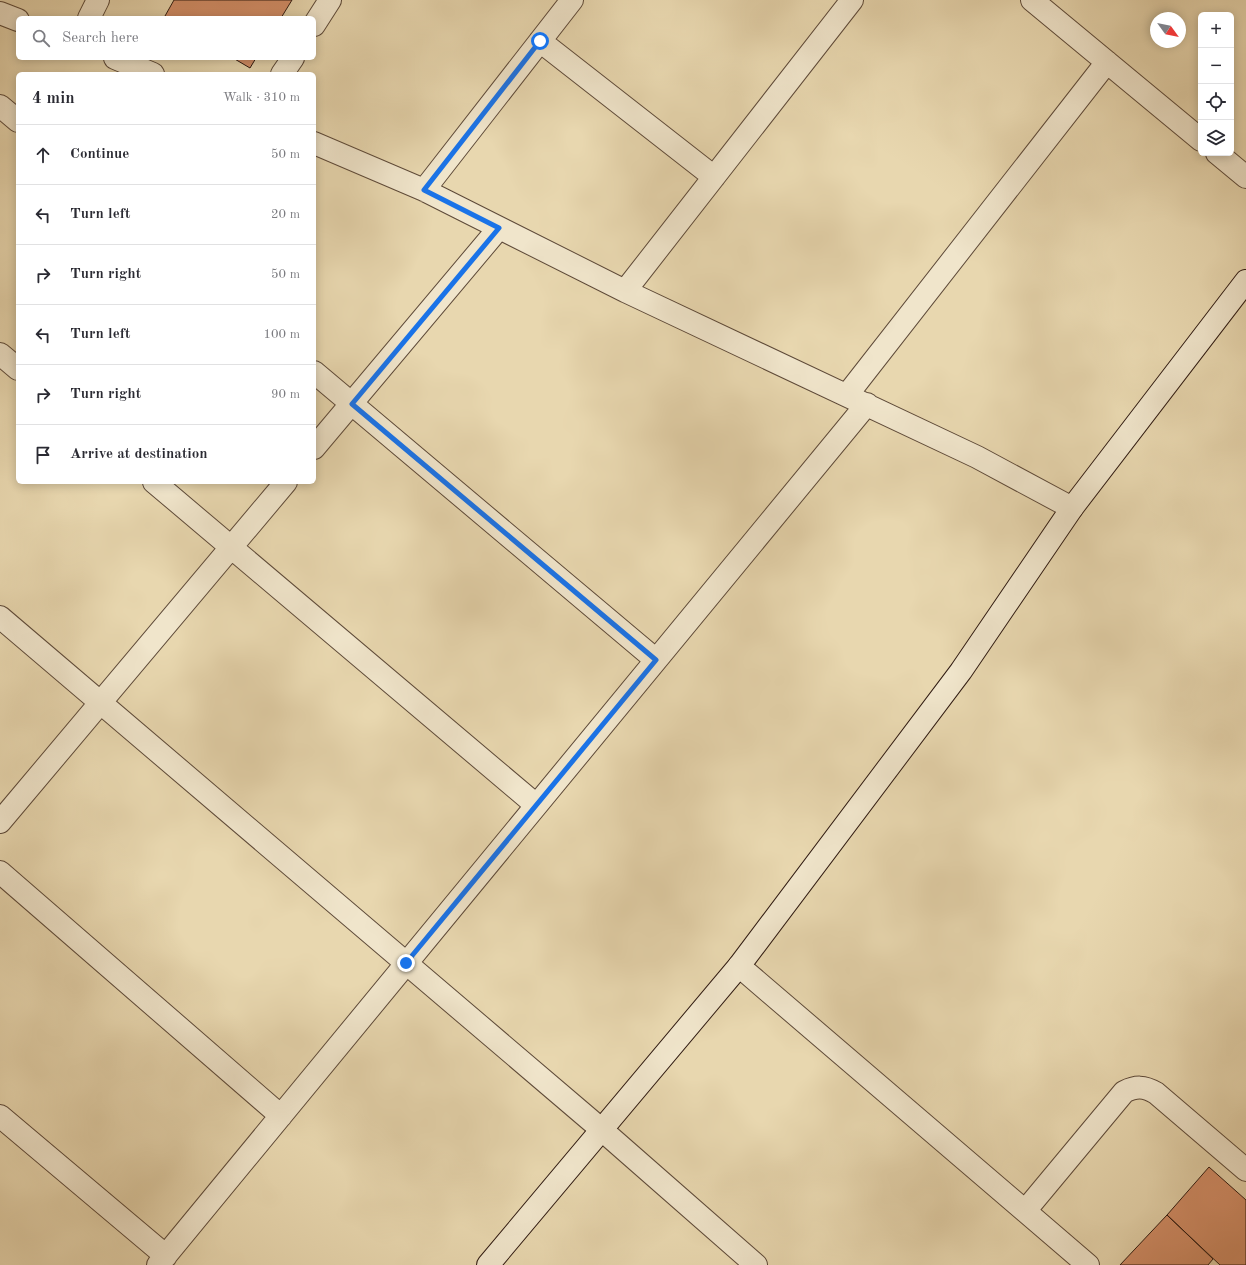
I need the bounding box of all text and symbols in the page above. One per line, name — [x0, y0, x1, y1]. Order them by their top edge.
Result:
north arrow — [1150, 12, 1186, 48]
map controls — [1198, 12, 1234, 156]
button: + — [1198, 12, 1234, 48]
search box — [16, 16, 316, 60]
icon: search — [30, 27, 52, 49]
text: Search here — [62, 31, 139, 46]
route start — [531, 32, 549, 50]
button: − — [1198, 48, 1234, 84]
button: locate — [1198, 84, 1234, 120]
text: 4 min — [32, 90, 75, 107]
text: Walk · 310 m — [223, 91, 300, 104]
button: layers — [1198, 120, 1234, 156]
icon: ahead — [32, 144, 54, 166]
text: Continue — [70, 147, 129, 162]
text: 50 m — [271, 148, 300, 161]
icon: left — [32, 204, 54, 226]
text: Turn left — [70, 207, 130, 222]
text: 20 m — [271, 208, 300, 221]
icon: right — [32, 264, 54, 286]
text: Turn right — [70, 267, 141, 282]
text: 50 m — [271, 268, 300, 281]
icon: left — [32, 324, 54, 346]
text: Turn left — [70, 327, 130, 342]
text: 100 m — [263, 328, 300, 341]
icon: right — [32, 384, 54, 406]
text: Turn right — [70, 387, 141, 402]
text: 90 m — [271, 388, 300, 401]
icon: arrive — [32, 444, 54, 466]
text: Arrive at destination — [70, 447, 208, 462]
route end — [397, 954, 415, 972]

